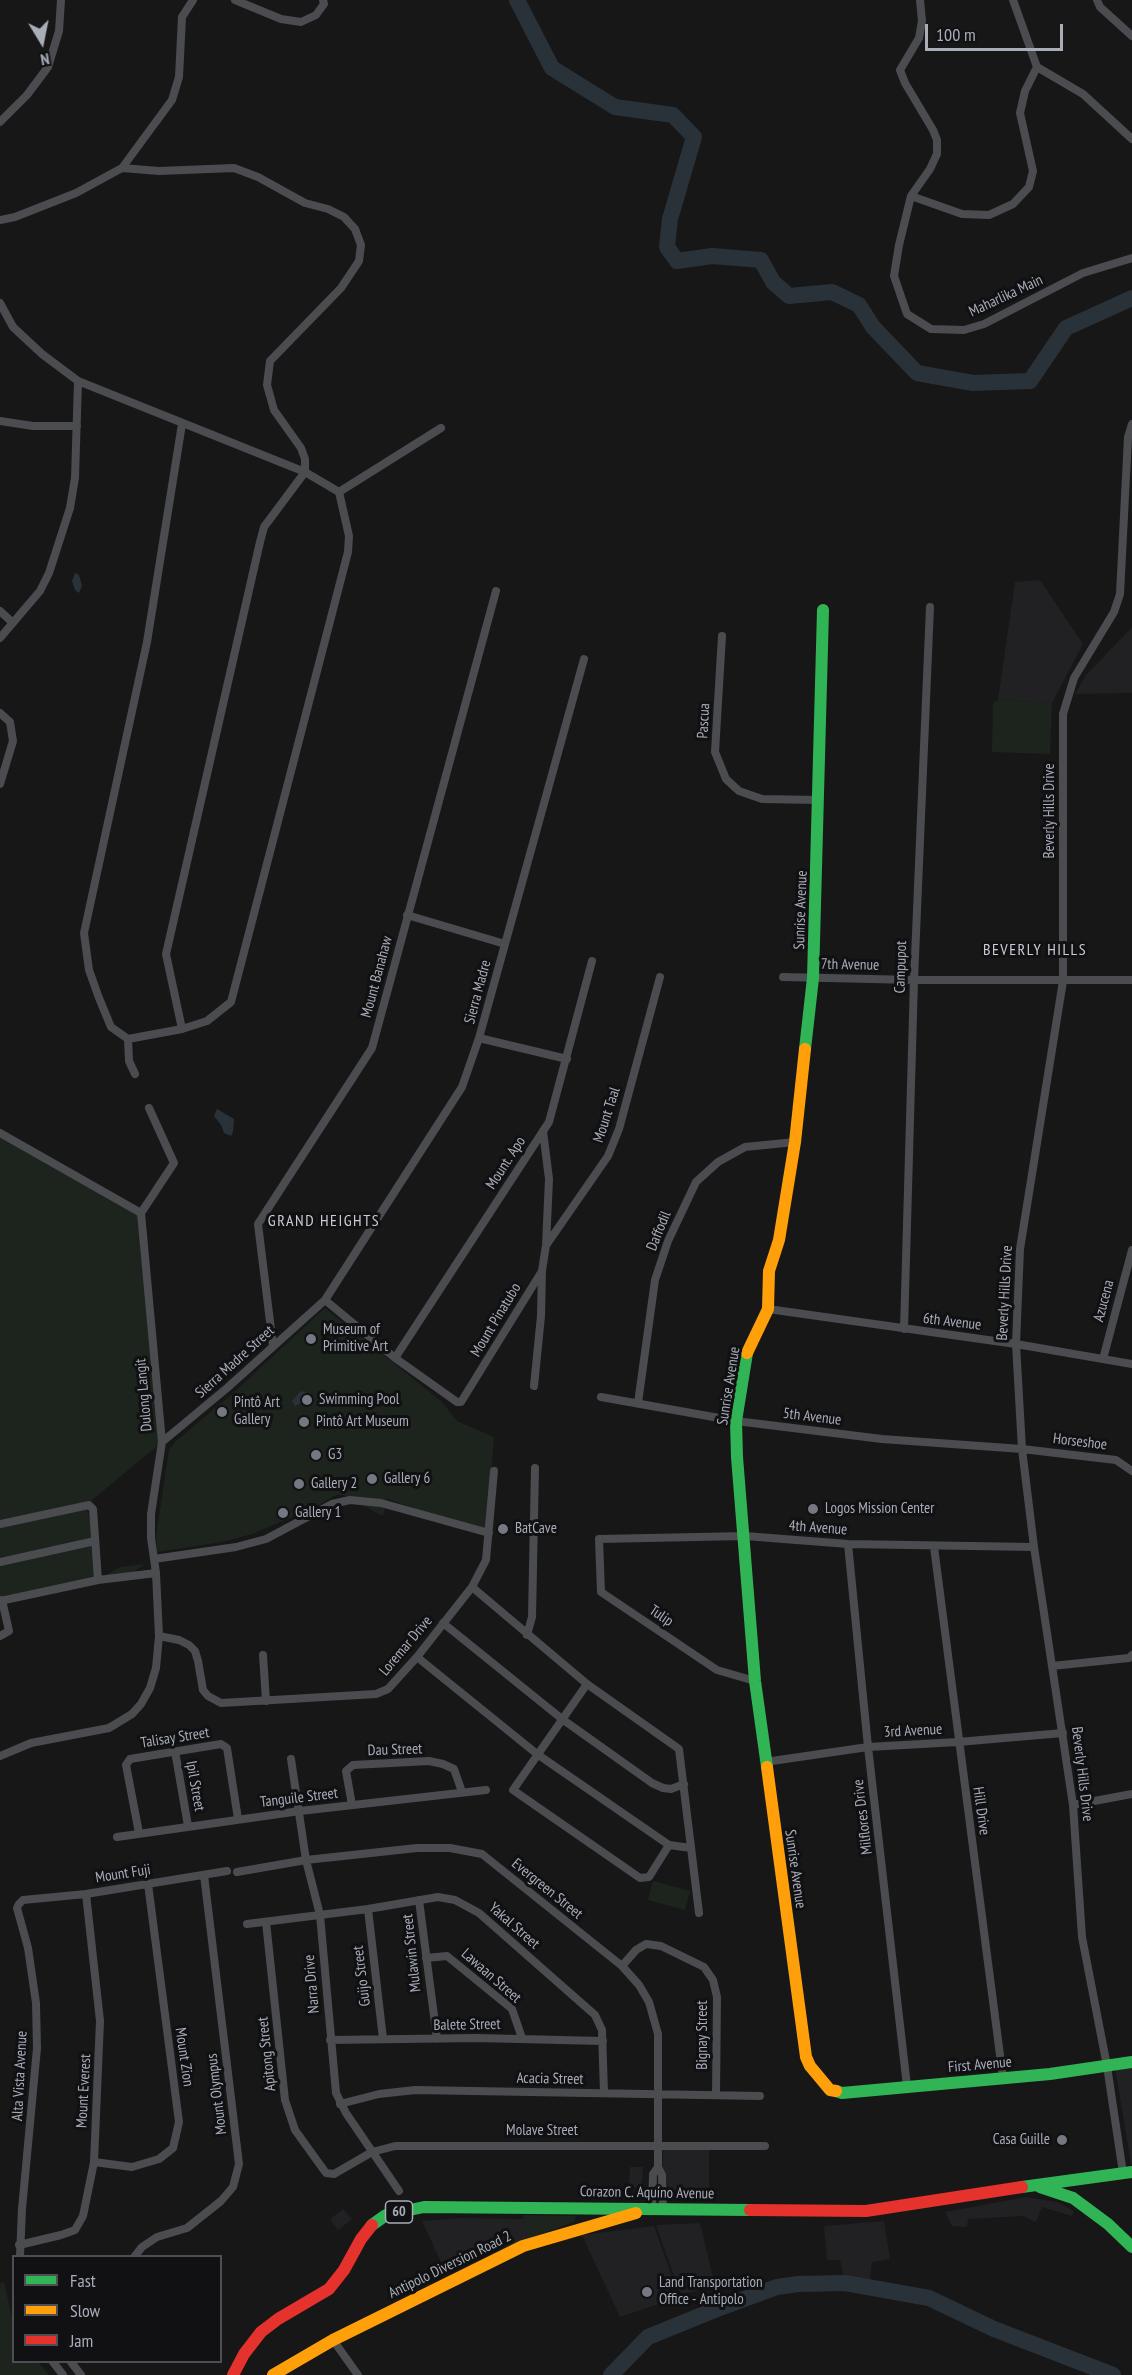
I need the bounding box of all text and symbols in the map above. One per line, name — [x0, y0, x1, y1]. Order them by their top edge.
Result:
north arrow — [12, 12, 72, 72]
scale bar — [928, 12, 1066, 50]
text: 100 m — [936, 23, 976, 46]
text: N — [39, 49, 51, 70]
street label: Maharlika Main — [966, 271, 1046, 321]
street label: Pascua — [694, 703, 714, 739]
street label: Beverly Hills Drive — [1041, 763, 1059, 859]
street label: Sunrise Avenue — [791, 870, 811, 950]
street label: Mount Banahaw — [357, 934, 397, 1020]
street label: Campupot — [891, 940, 911, 994]
district label: BEVERLY HILLS — [983, 940, 1087, 960]
street label: 7th Avenue — [821, 955, 879, 975]
street label: Sierra Madre — [461, 958, 495, 1026]
street label: Mount Taal — [590, 1085, 624, 1145]
street label: Mount. Apo — [482, 1133, 530, 1193]
street label: Daffodil — [643, 1209, 675, 1253]
district label: GRAND HEIGHTS — [268, 1211, 380, 1231]
street label: Beverly Hills Drive — [994, 1245, 1016, 1341]
street label: Azucena — [1090, 1278, 1118, 1324]
street label: Mount Pinatubo — [467, 1280, 525, 1360]
street label: 6th Avenue — [922, 1309, 982, 1335]
place label: Museum of Primitive Art — [323, 1321, 388, 1356]
street label: Sierra Madre Street — [192, 1322, 278, 1402]
marker: Museum of Primitive Art — [304, 1332, 318, 1346]
street label: Sunrise Avenue — [714, 1345, 744, 1427]
street label: Dulong Langit — [132, 1358, 156, 1432]
place label: Swimming Pool — [319, 1391, 399, 1409]
marker: Swimming Pool — [300, 1393, 314, 1407]
place label: Pintô Art Gallery — [234, 1394, 280, 1429]
street label: 5th Avenue — [782, 1404, 842, 1430]
marker: Pintô Art Gallery — [215, 1405, 229, 1419]
place label: Pintô Art Museum — [316, 1413, 409, 1431]
marker: Pintô Art Museum — [297, 1415, 311, 1429]
street label: Horseshoe — [1052, 1430, 1108, 1454]
place label: G3 — [328, 1446, 342, 1464]
marker: G3 — [309, 1448, 323, 1462]
place label: Gallery 6 — [384, 1470, 430, 1488]
marker: Gallery 6 — [365, 1472, 379, 1486]
place label: Gallery 2 — [311, 1475, 357, 1493]
marker: Gallery 2 — [292, 1477, 306, 1491]
place label: Logos Mission Center — [825, 1500, 934, 1518]
marker: Logos Mission Center — [806, 1502, 820, 1516]
place label: Gallery 1 — [295, 1504, 341, 1522]
marker: Gallery 1 — [276, 1506, 290, 1520]
street label: 4th Avenue — [788, 1517, 848, 1539]
place label: BatCave — [515, 1520, 557, 1538]
marker: BatCave — [496, 1522, 510, 1536]
street label: Tulip — [646, 1601, 676, 1631]
street label: Loremar Drive — [376, 1612, 436, 1680]
street label: 3rd Avenue — [883, 1720, 943, 1742]
street label: Talisay Street — [139, 1724, 211, 1752]
street label: Beverly Hills Drive — [1067, 1726, 1097, 1822]
street label: Dau Street — [367, 1740, 423, 1760]
street label: Ipil Street — [182, 1759, 208, 1813]
street label: Milflores Drive — [849, 1778, 877, 1856]
street label: Tanguile Street — [259, 1784, 339, 1812]
street label: Hill Drive — [969, 1786, 993, 1836]
street label: Sunrise Avenue — [781, 1829, 809, 1909]
street label: Evergreen Street — [508, 1855, 586, 1923]
street label: Mount Fuji — [94, 1861, 152, 1887]
street label: Yakal Street — [485, 1899, 543, 1953]
street label: Mulawin Street — [399, 1913, 425, 1993]
street label: Guijo Street — [349, 1945, 375, 2007]
street label: Lawaan Street — [457, 1945, 525, 2007]
street label: Narra Drive — [300, 1954, 324, 2014]
street label: Bignay Street — [694, 2000, 712, 2070]
street label: Balete Street — [433, 2015, 501, 2035]
street label: Apitong Street — [254, 2016, 280, 2092]
street label: Mount Zion — [171, 2026, 197, 2088]
street label: Alta Vista Avenue — [9, 2030, 31, 2122]
street label: Mount Olympus — [203, 2052, 231, 2136]
street label: Mount Everest — [73, 2053, 95, 2129]
street label: First Avenue — [947, 2053, 1013, 2077]
street label: Acacia Street — [516, 2069, 584, 2089]
street label: Molave Street — [506, 2122, 578, 2140]
place label: Casa Guille — [993, 2131, 1050, 2149]
marker: Casa Guille — [1055, 2133, 1069, 2147]
street label: Corazon C. Aquino Avenue — [580, 2183, 714, 2203]
road number: 60 — [386, 2201, 412, 2223]
street label: Antipolo Diversion Road 2 — [386, 2227, 514, 2303]
legend — [12, 2255, 222, 2363]
text: Fast — [70, 2269, 96, 2292]
place label: Land Transportation Office - Antipolo — [659, 2274, 763, 2309]
marker: Land Transportation Office - Antipolo — [640, 2285, 654, 2299]
text: Slow — [70, 2299, 100, 2322]
text: Jam — [70, 2329, 93, 2352]

